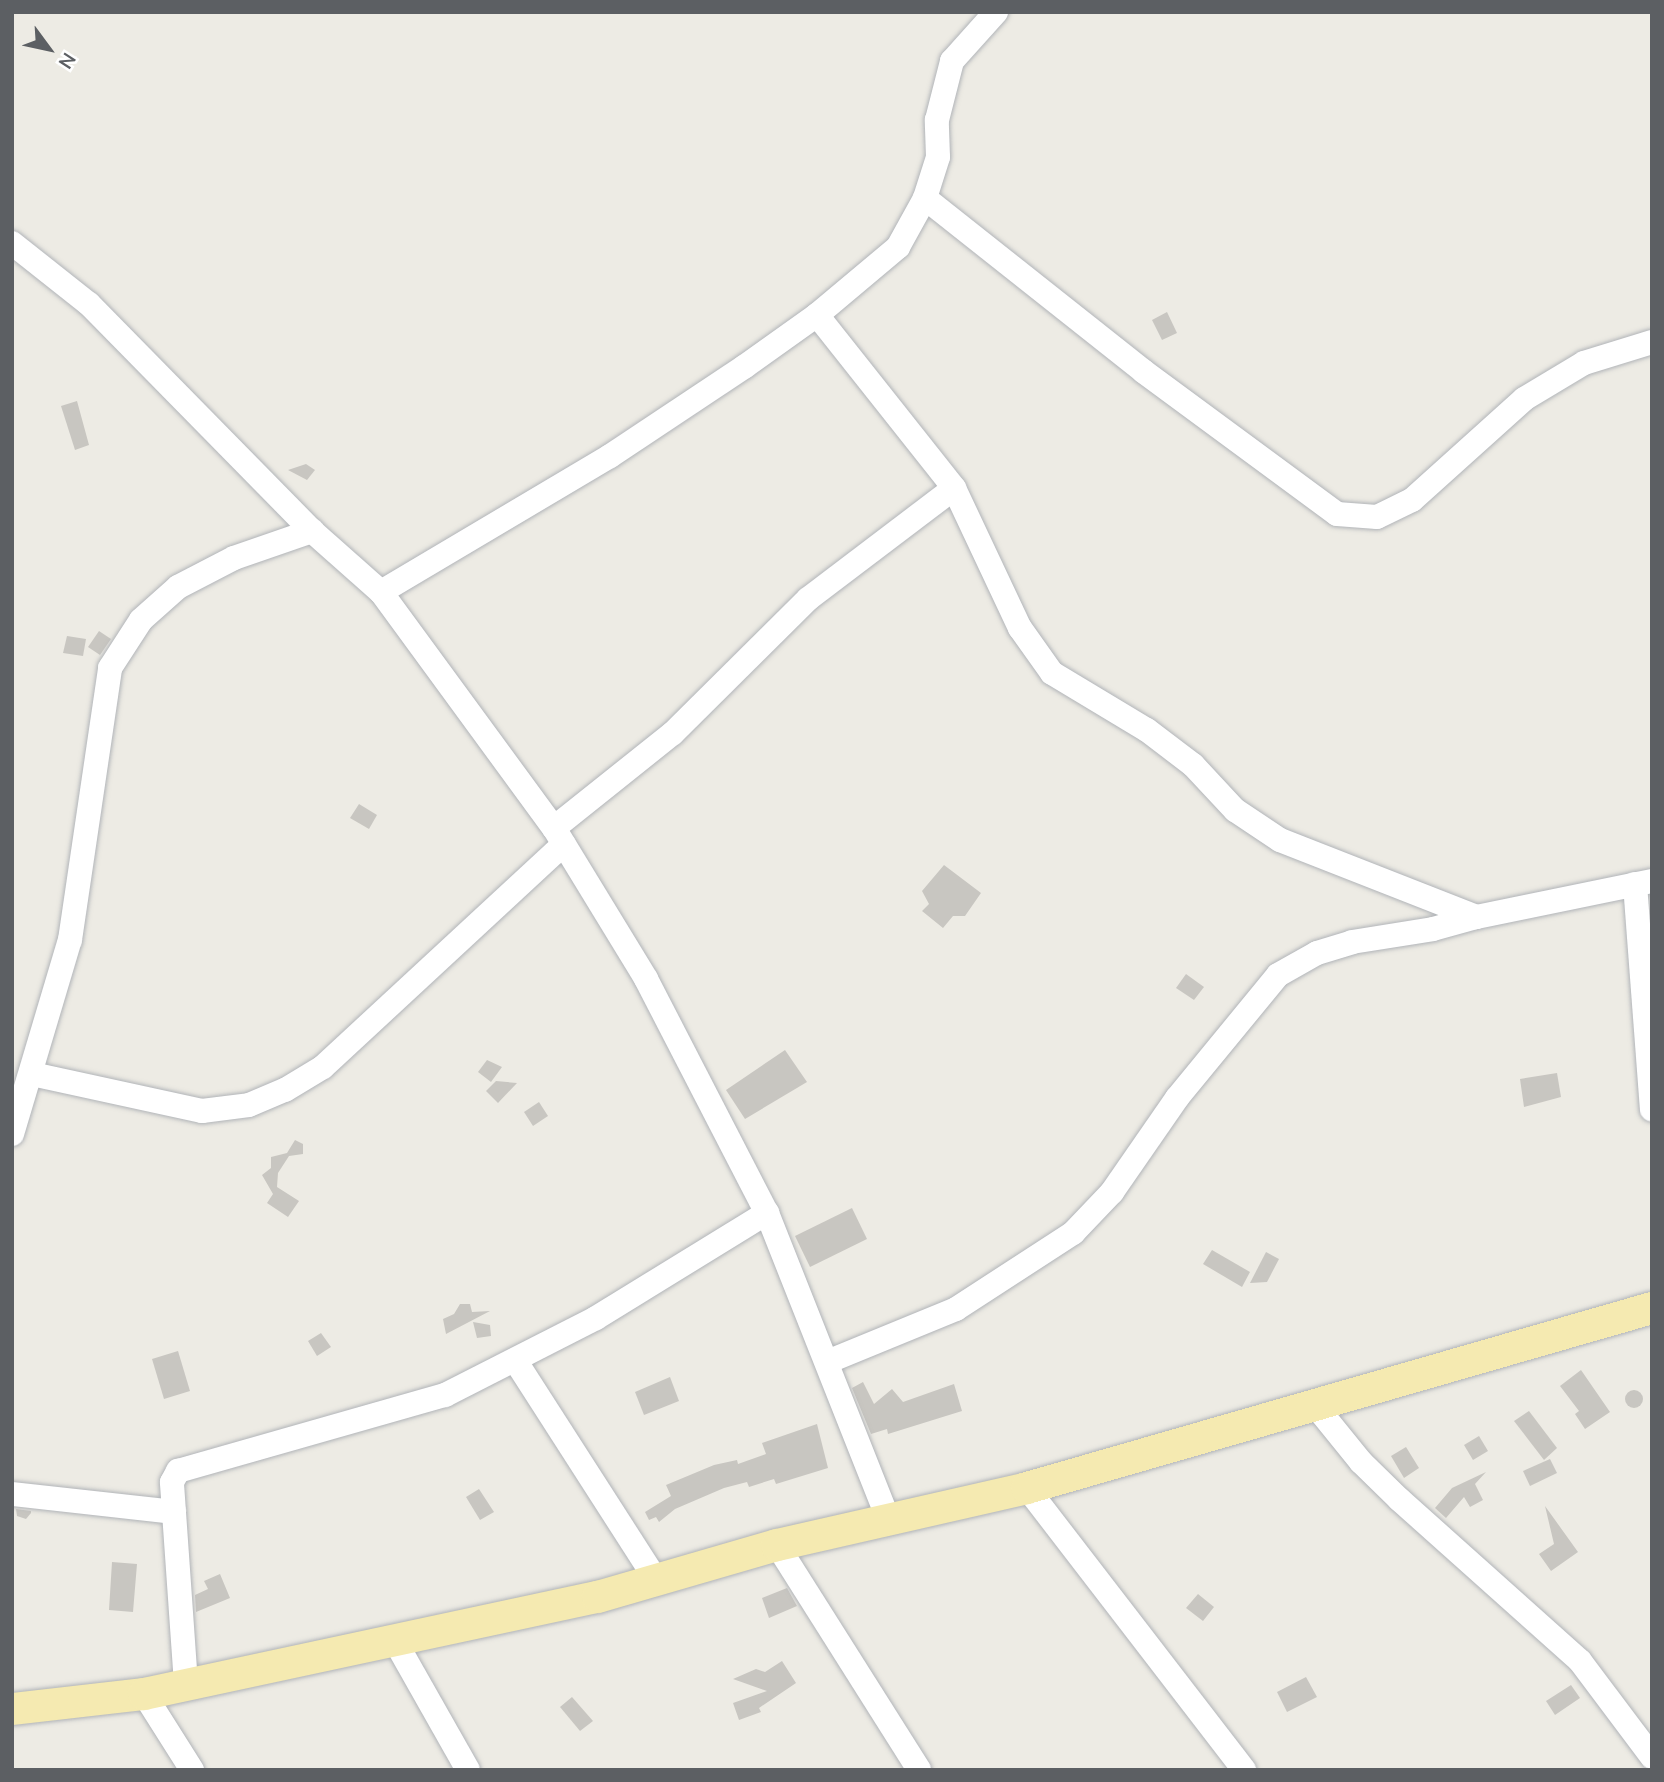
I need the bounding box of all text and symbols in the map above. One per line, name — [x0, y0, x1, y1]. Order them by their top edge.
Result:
north arrow — [14, 14, 84, 84]
text: N — [52, 47, 81, 73]

